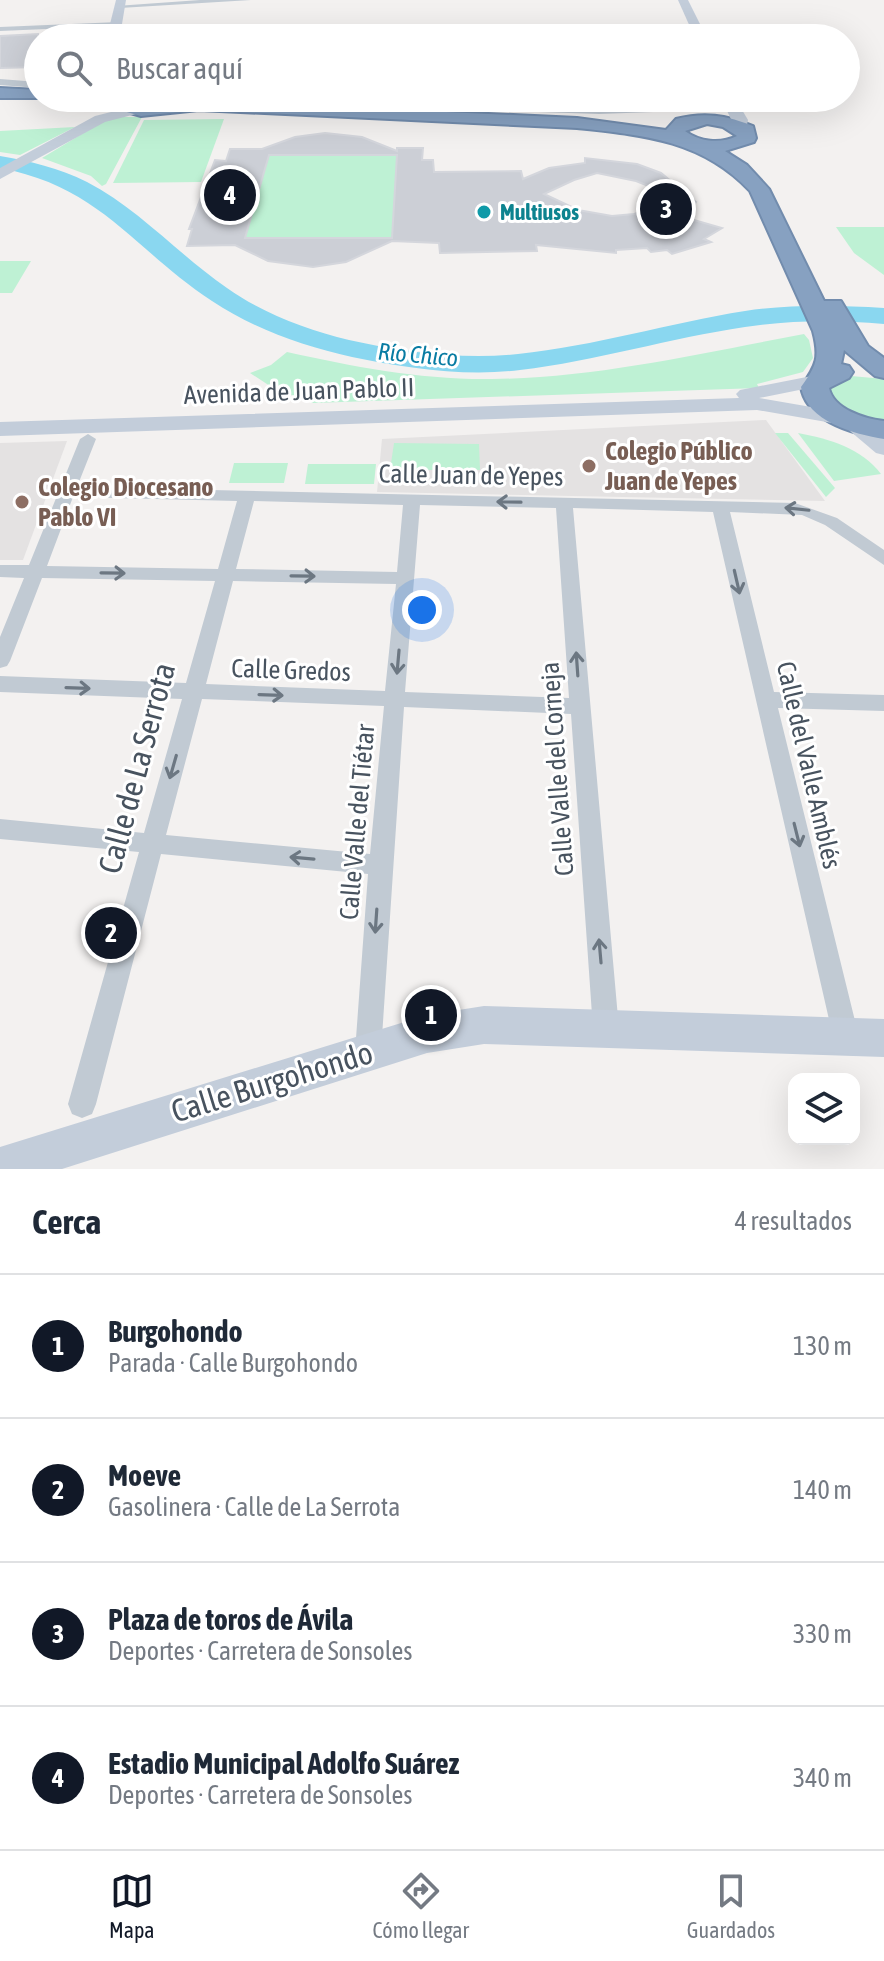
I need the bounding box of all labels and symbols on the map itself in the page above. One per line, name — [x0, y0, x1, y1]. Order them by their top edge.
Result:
pin: 4 — [204, 165, 256, 225]
pin: 3 — [640, 179, 692, 239]
place label: Multiusos — [500, 199, 579, 225]
marker: Multiusos — [475, 203, 493, 221]
water label: Río Chico — [377, 338, 459, 371]
street label: Avenida de Juan Pablo II — [183, 372, 415, 410]
place label: Colegio Público Juan de Yepes — [604, 436, 753, 496]
marker: Colegio Público Juan de Yepes — [580, 457, 598, 475]
street label: Calle Juan de Yepes — [378, 458, 564, 492]
place label: Colegio Diocesano Pablo VI — [38, 472, 214, 532]
marker: Colegio Diocesano Pablo VI — [13, 493, 31, 511]
one-way arrow — [496, 495, 523, 510]
one-way arrow — [784, 502, 811, 517]
one-way arrow — [99, 565, 126, 580]
one-way arrow — [289, 569, 316, 584]
one-way arrow — [731, 569, 746, 595]
your location — [402, 590, 442, 630]
one-way arrow — [390, 648, 405, 675]
one-way arrow — [569, 651, 584, 678]
street label: Calle Gredos — [231, 653, 351, 687]
street label: Calle de La Serrota — [91, 658, 182, 877]
street label: Calle del Valle Amblés — [771, 659, 847, 871]
street label: Calle Valle del Corneja — [535, 661, 579, 877]
one-way arrow — [64, 680, 91, 695]
one-way arrow — [257, 688, 284, 703]
street label: Calle Valle del Tiétar — [334, 723, 381, 921]
one-way arrow — [164, 754, 179, 780]
one-way arrow — [791, 822, 806, 848]
one-way arrow — [289, 850, 316, 865]
pin: 2 — [85, 903, 137, 963]
one-way arrow — [368, 907, 383, 934]
one-way arrow — [592, 939, 607, 965]
pin: 1 — [405, 985, 457, 1045]
street label: Calle Burgohondo — [167, 1033, 377, 1130]

